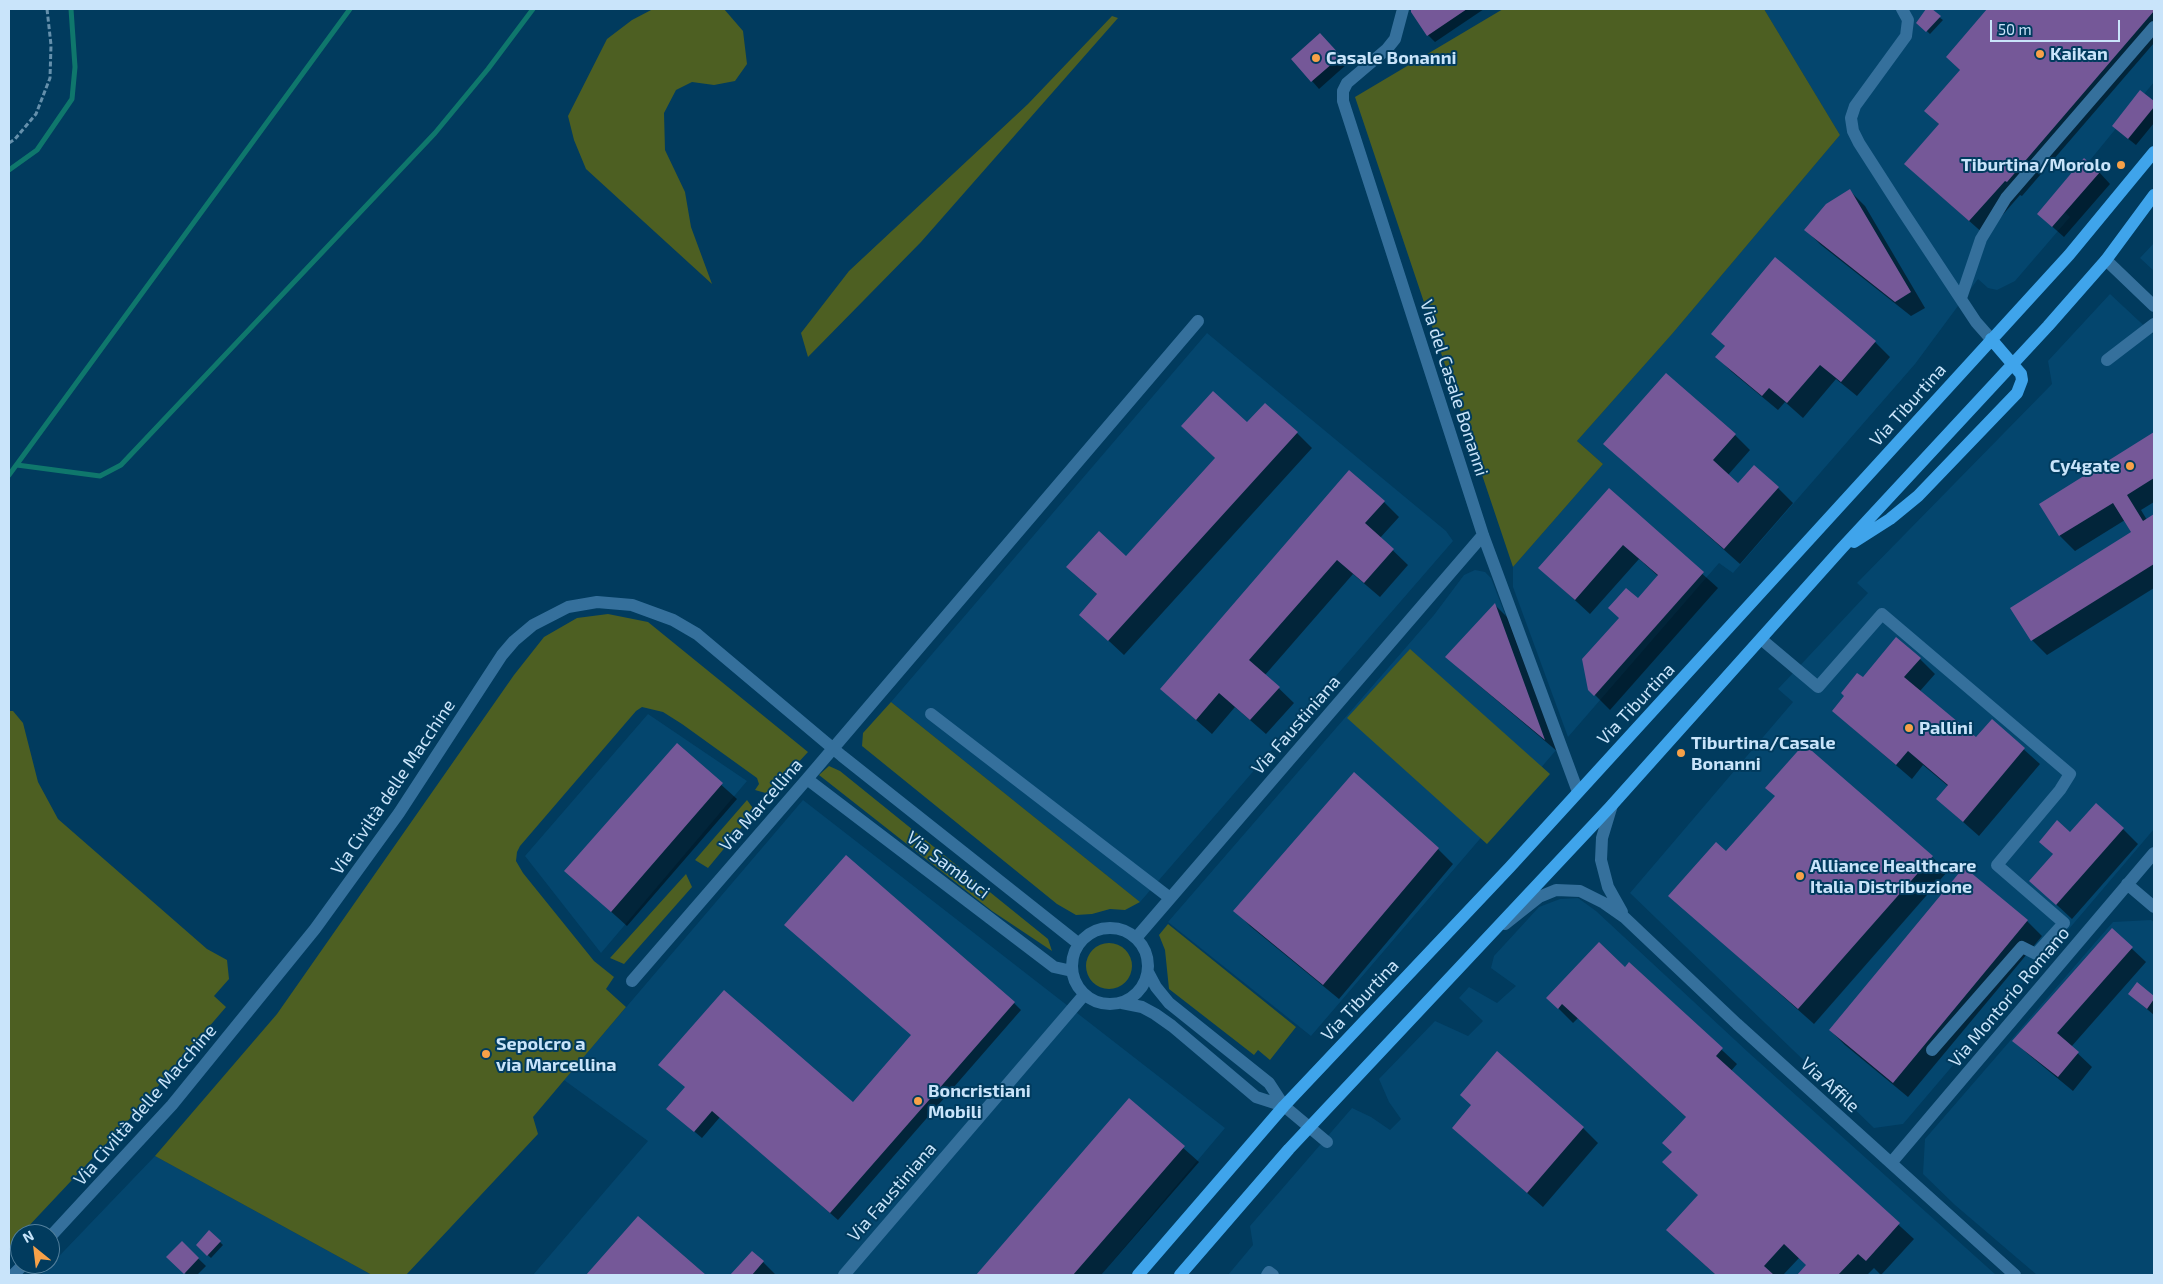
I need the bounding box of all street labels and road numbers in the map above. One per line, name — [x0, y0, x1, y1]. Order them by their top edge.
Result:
street label: Via del Casale Bonanni — [1415, 297, 1493, 479]
street label: Via Tiburtina — [1865, 359, 1951, 451]
street label: Via Tiburtina — [1593, 659, 1679, 749]
street label: Via Faustiniana — [1247, 671, 1345, 779]
street label: Via Civiltà delle Macchine — [326, 695, 460, 879]
street label: Via Marcellina — [715, 754, 807, 856]
street label: Via Sambuci — [902, 827, 994, 903]
street label: Via Montorio Romano — [1944, 922, 2074, 1072]
street label: Via Tiburtina — [1317, 955, 1403, 1045]
street label: Via Civiltà delle Macchine — [69, 1020, 221, 1190]
street label: Via Affile — [1796, 1053, 1864, 1117]
street label: Via Faustiniana — [843, 1138, 941, 1246]

